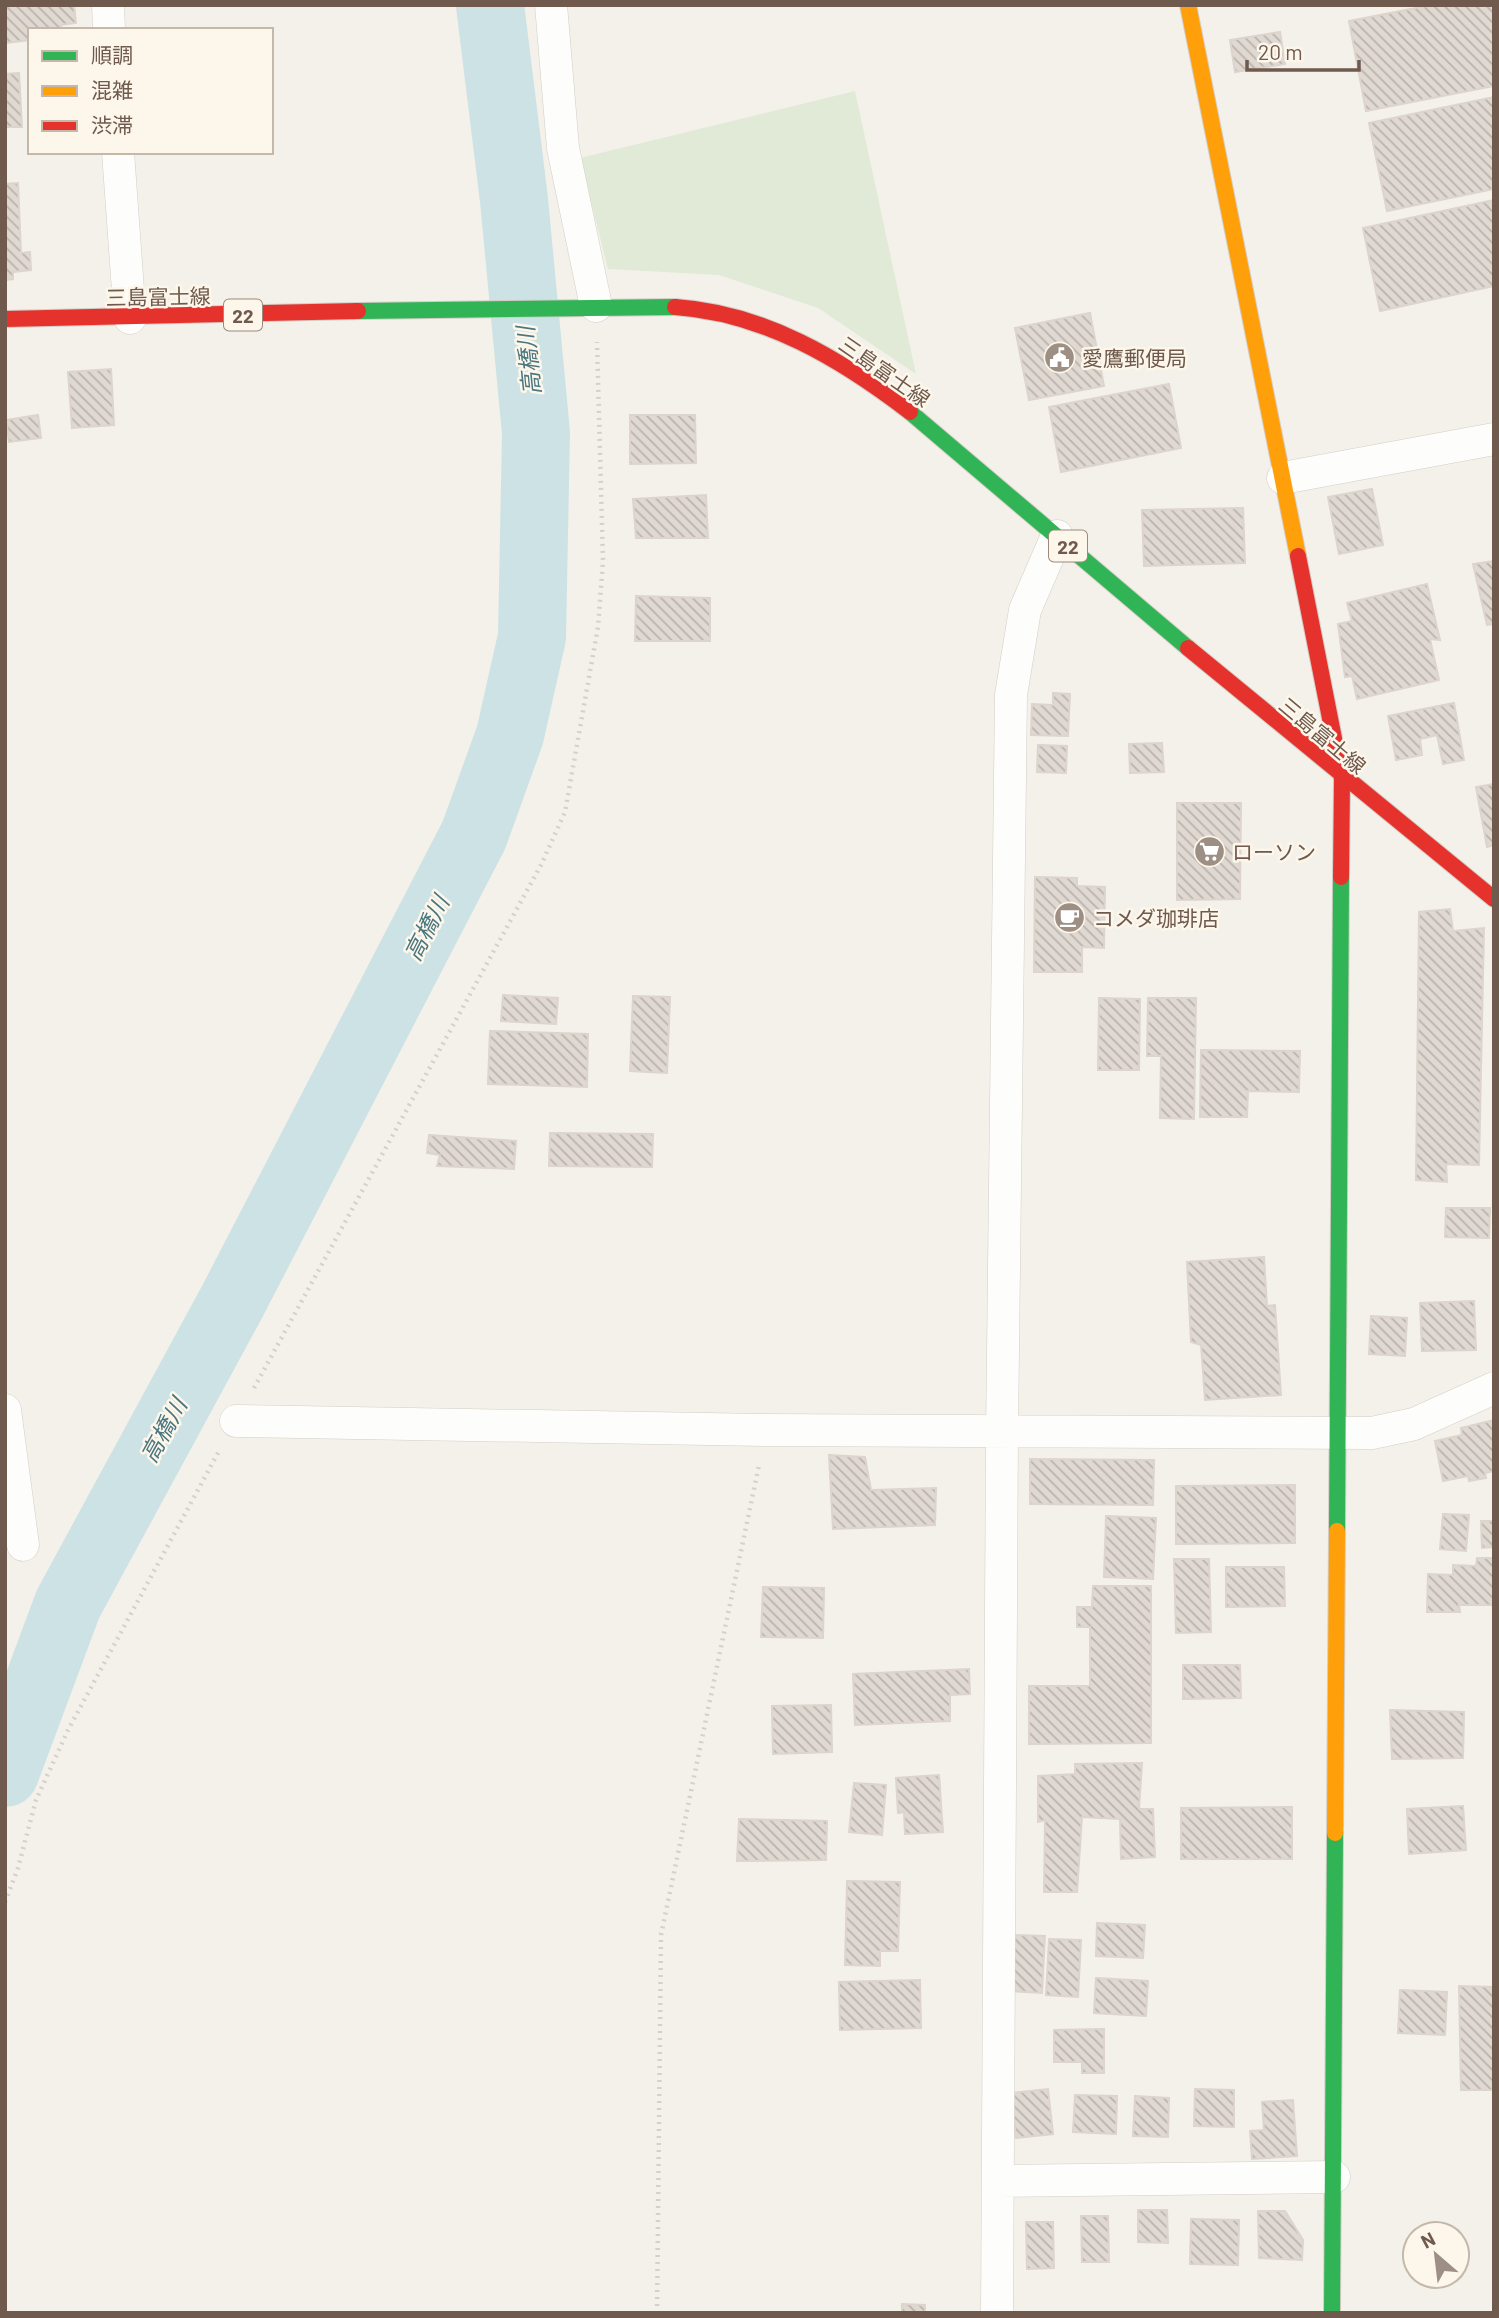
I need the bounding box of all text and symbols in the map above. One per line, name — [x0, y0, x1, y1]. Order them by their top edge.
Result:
legend — [28, 28, 273, 154]
scale bar — [1247, 28, 1359, 72]
text: 20 m — [1258, 39, 1303, 64]
text: 順調 — [91, 42, 133, 67]
text: 混雑 — [91, 77, 133, 102]
text: 渋滞 — [91, 112, 133, 137]
street label: 三島富士線 — [105, 283, 211, 309]
road number: 22 — [224, 300, 262, 330]
water label: 高橋川 — [510, 322, 546, 397]
street label: 三島富士線 — [835, 331, 935, 411]
public building icon: 愛鷹郵便局 — [1042, 340, 1076, 374]
place label: 愛鷹郵便局 — [1082, 345, 1187, 370]
road number: 22 — [1049, 530, 1087, 562]
street label: 三島富士線 — [1275, 692, 1371, 778]
supermarket icon: ローソン — [1192, 834, 1226, 868]
place label: ローソン — [1232, 839, 1316, 864]
water label: 高橋川 — [398, 888, 455, 965]
cafe icon: コメダ珈琲店 — [1053, 900, 1087, 934]
place label: コメダ珈琲店 — [1093, 905, 1219, 930]
water label: 高橋川 — [134, 1390, 193, 1467]
north arrow — [1401, 2220, 1471, 2290]
text: N — [1417, 2226, 1439, 2253]

